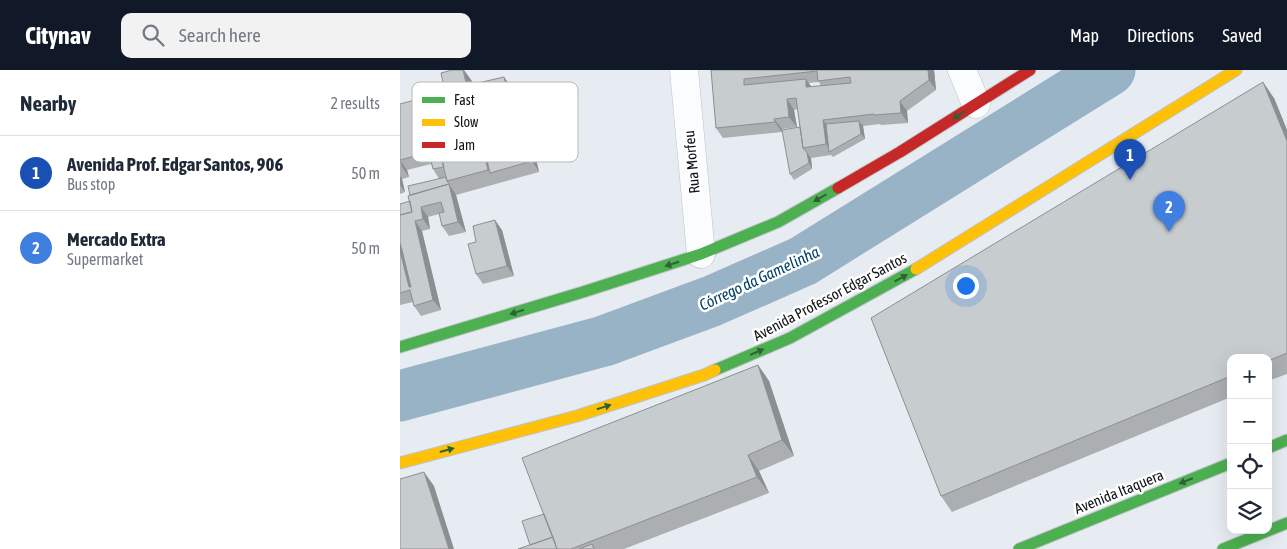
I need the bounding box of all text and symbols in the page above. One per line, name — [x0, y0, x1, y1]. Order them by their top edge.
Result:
search box — [121, 13, 471, 58]
icon: search — [139, 21, 167, 49]
text: Citynav — [25, 22, 91, 49]
text: Search here — [179, 24, 261, 46]
text: Map — [1070, 25, 1099, 46]
text: Directions — [1127, 25, 1194, 46]
text: Saved — [1222, 25, 1262, 46]
legend — [412, 82, 578, 162]
text: Nearby — [20, 91, 76, 115]
text: Fast — [454, 92, 475, 108]
text: 2 results — [330, 94, 380, 112]
one-way arrow — [953, 110, 966, 120]
text: Slow — [454, 114, 479, 130]
street label: Rua Morfeu — [680, 130, 703, 194]
text: Jam — [454, 137, 475, 153]
pin: 1 — [1114, 139, 1146, 180]
text: Avenida Prof. Edgar Santos, 906 — [67, 153, 283, 175]
text: 1 — [32, 164, 40, 182]
text: 50 m — [351, 164, 380, 182]
text: Bus stop — [67, 175, 115, 193]
pin: 2 — [1153, 191, 1185, 232]
one-way arrow — [813, 193, 826, 202]
text: Mercado Extra — [67, 228, 166, 250]
text: 2 — [32, 239, 40, 257]
text: 50 m — [351, 239, 380, 257]
water label: Córrego da Gamelinha — [696, 242, 823, 315]
street label: Avenida Professor Edgar Santos — [750, 249, 909, 344]
text: Supermarket — [67, 250, 143, 268]
one-way arrow — [664, 260, 679, 268]
your location — [953, 273, 979, 299]
one-way arrow — [893, 274, 908, 282]
one-way arrow — [509, 309, 524, 317]
one-way arrow — [749, 348, 764, 356]
map controls — [1227, 354, 1272, 534]
button: + — [1227, 354, 1272, 399]
button: − — [1227, 399, 1272, 444]
one-way arrow — [596, 403, 611, 411]
button: locate — [1227, 444, 1272, 489]
one-way arrow — [440, 446, 455, 454]
street label: Avenida Itaquera — [1072, 466, 1166, 517]
one-way arrow — [1178, 478, 1193, 486]
button: layers — [1227, 489, 1272, 534]

